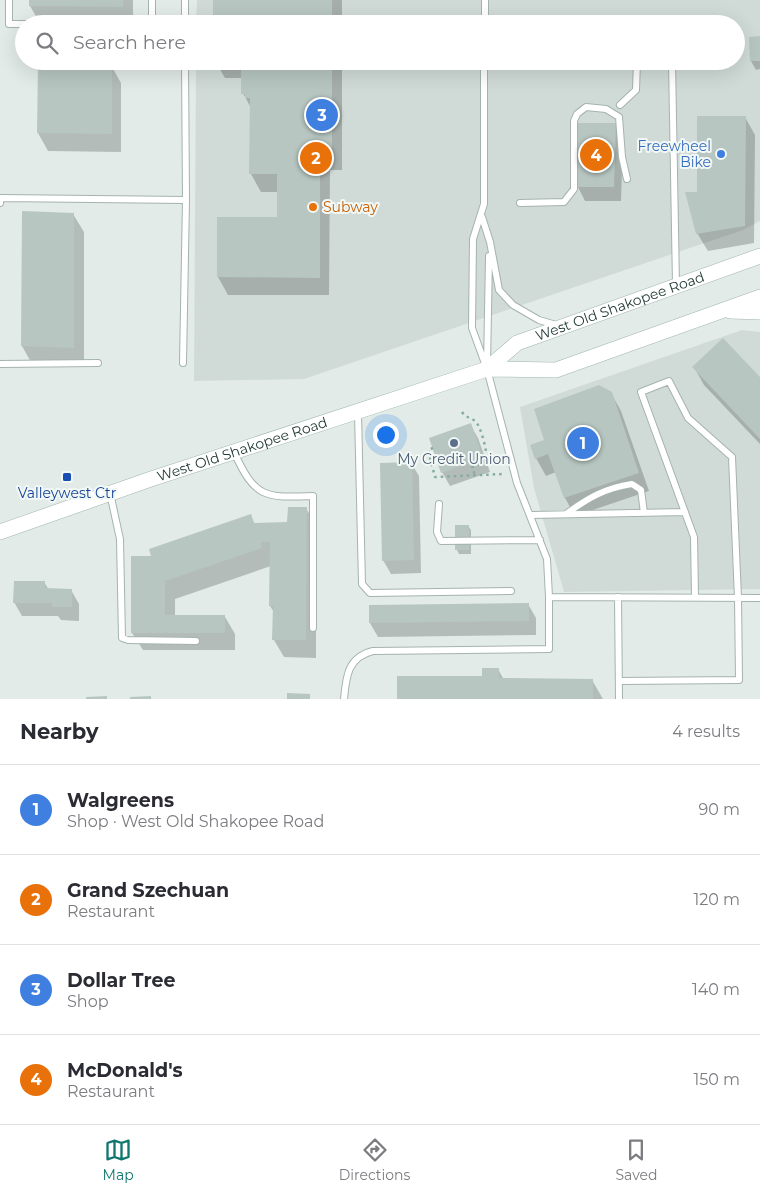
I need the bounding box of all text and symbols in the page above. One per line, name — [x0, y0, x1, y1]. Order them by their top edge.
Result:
search box — [15, 15, 745, 70]
icon: search — [33, 29, 61, 57]
text: Search here — [73, 31, 186, 54]
pin: 3 — [306, 96, 338, 134]
pin: 4 — [580, 136, 612, 174]
place label: Freewheel Bike — [638, 137, 711, 171]
pin: 2 — [300, 139, 332, 177]
marker: Freewheel Bike — [715, 148, 727, 160]
place label: Subway — [323, 198, 378, 216]
marker: Subway — [307, 201, 319, 213]
street label: West Old Shakopee Road — [533, 268, 707, 345]
street label: West Old Shakopee Road — [155, 413, 330, 485]
your location — [373, 422, 399, 448]
pin: 1 — [567, 424, 599, 462]
marker: My Credit Union — [448, 437, 460, 449]
place label: My Credit Union — [397, 450, 511, 468]
marker: Valleywest Ctr — [61, 471, 73, 483]
place label: Valleywest Ctr — [18, 484, 117, 502]
text: Nearby — [20, 719, 99, 744]
text: 4 results — [672, 722, 740, 741]
text: Walgreens — [67, 789, 174, 812]
text: 1 — [33, 800, 39, 819]
text: 90 m — [698, 800, 740, 819]
text: Shop · West Old Shakopee Road — [67, 812, 324, 831]
text: Grand Szechuan — [67, 879, 229, 902]
text: 2 — [31, 890, 41, 909]
text: 120 m — [693, 890, 740, 909]
text: Restaurant — [67, 902, 155, 921]
text: Dollar Tree — [67, 969, 175, 992]
text: 3 — [31, 980, 41, 999]
text: 140 m — [692, 980, 740, 999]
text: Shop — [67, 992, 109, 1011]
text: McDonald's — [67, 1059, 183, 1082]
text: 4 — [30, 1070, 42, 1089]
text: 150 m — [693, 1070, 740, 1089]
text: Restaurant — [67, 1082, 155, 1101]
tab: Map — [103, 1136, 134, 1184]
tab: Directions — [339, 1136, 410, 1184]
tab: Saved — [615, 1136, 657, 1184]

